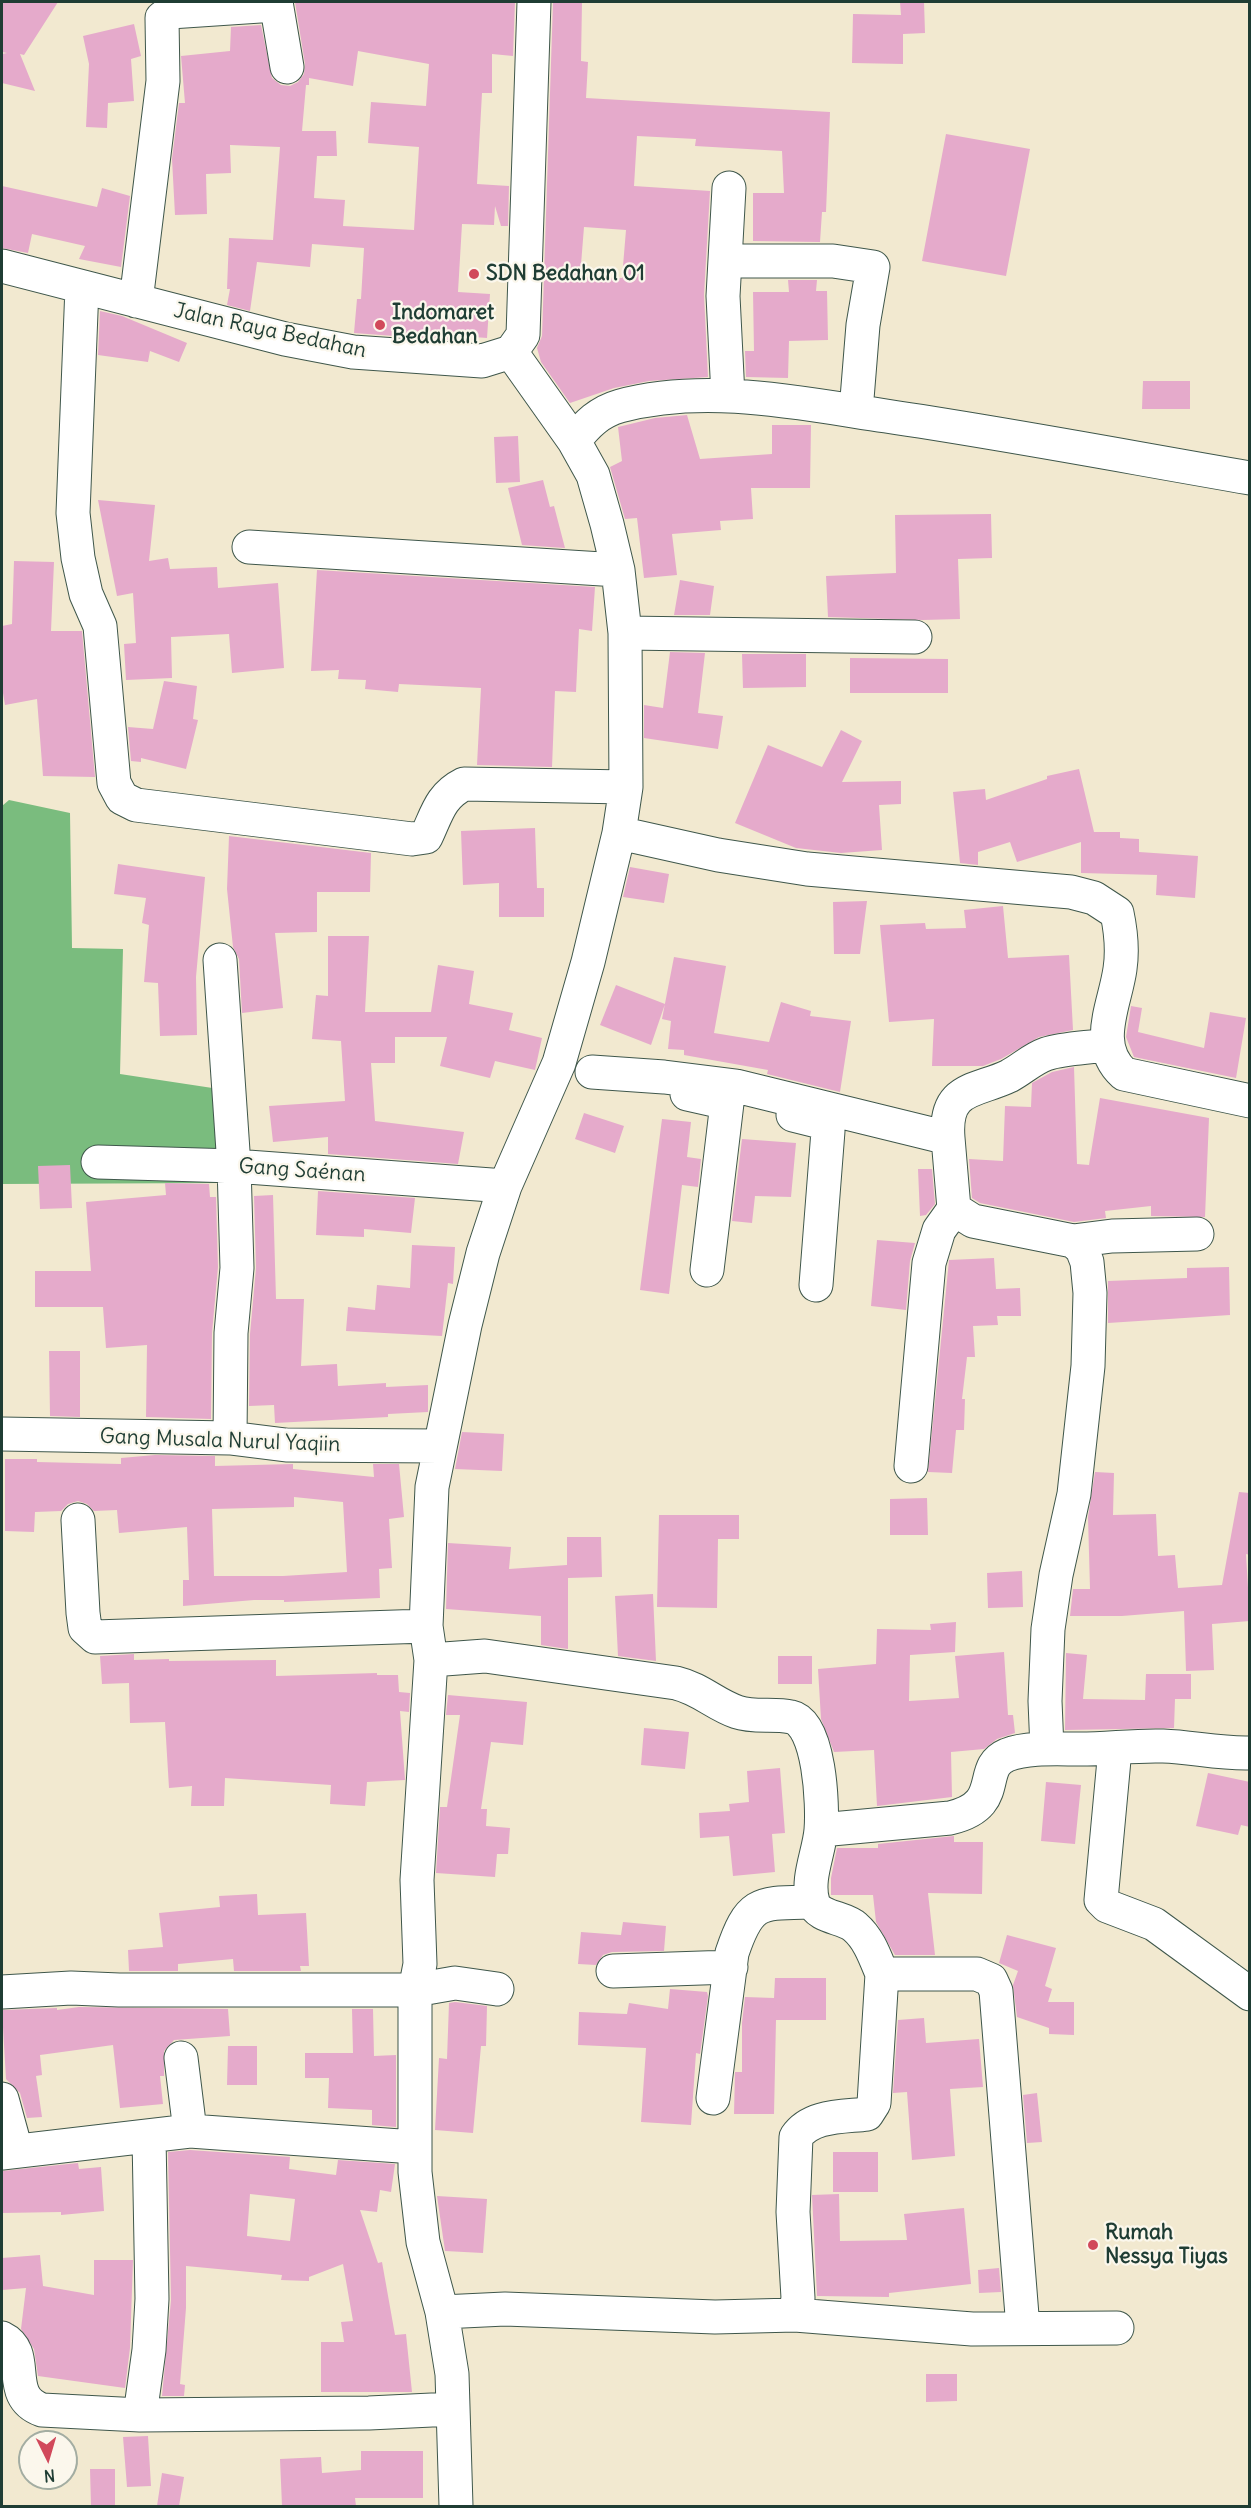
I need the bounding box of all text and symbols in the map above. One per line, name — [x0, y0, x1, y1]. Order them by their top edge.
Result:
place label: SDN Bedahan 01 — [486, 261, 645, 287]
marker: SDN Bedahan 01 — [467, 267, 481, 281]
street label: Jalan Raya Bedahan — [171, 298, 369, 364]
place label: Indomaret Bedahan — [392, 300, 494, 350]
marker: Indomaret Bedahan — [373, 318, 387, 332]
street label: Gang Saénan — [238, 1154, 366, 1188]
street label: Gang Musala Nurul Yaqiin — [99, 1424, 341, 1458]
place label: Rumah Nessya Tiyas — [1105, 2220, 1228, 2270]
marker: Rumah Nessya Tiyas — [1086, 2238, 1100, 2252]
north arrow — [18, 2430, 78, 2490]
text: N — [43, 2465, 56, 2486]

